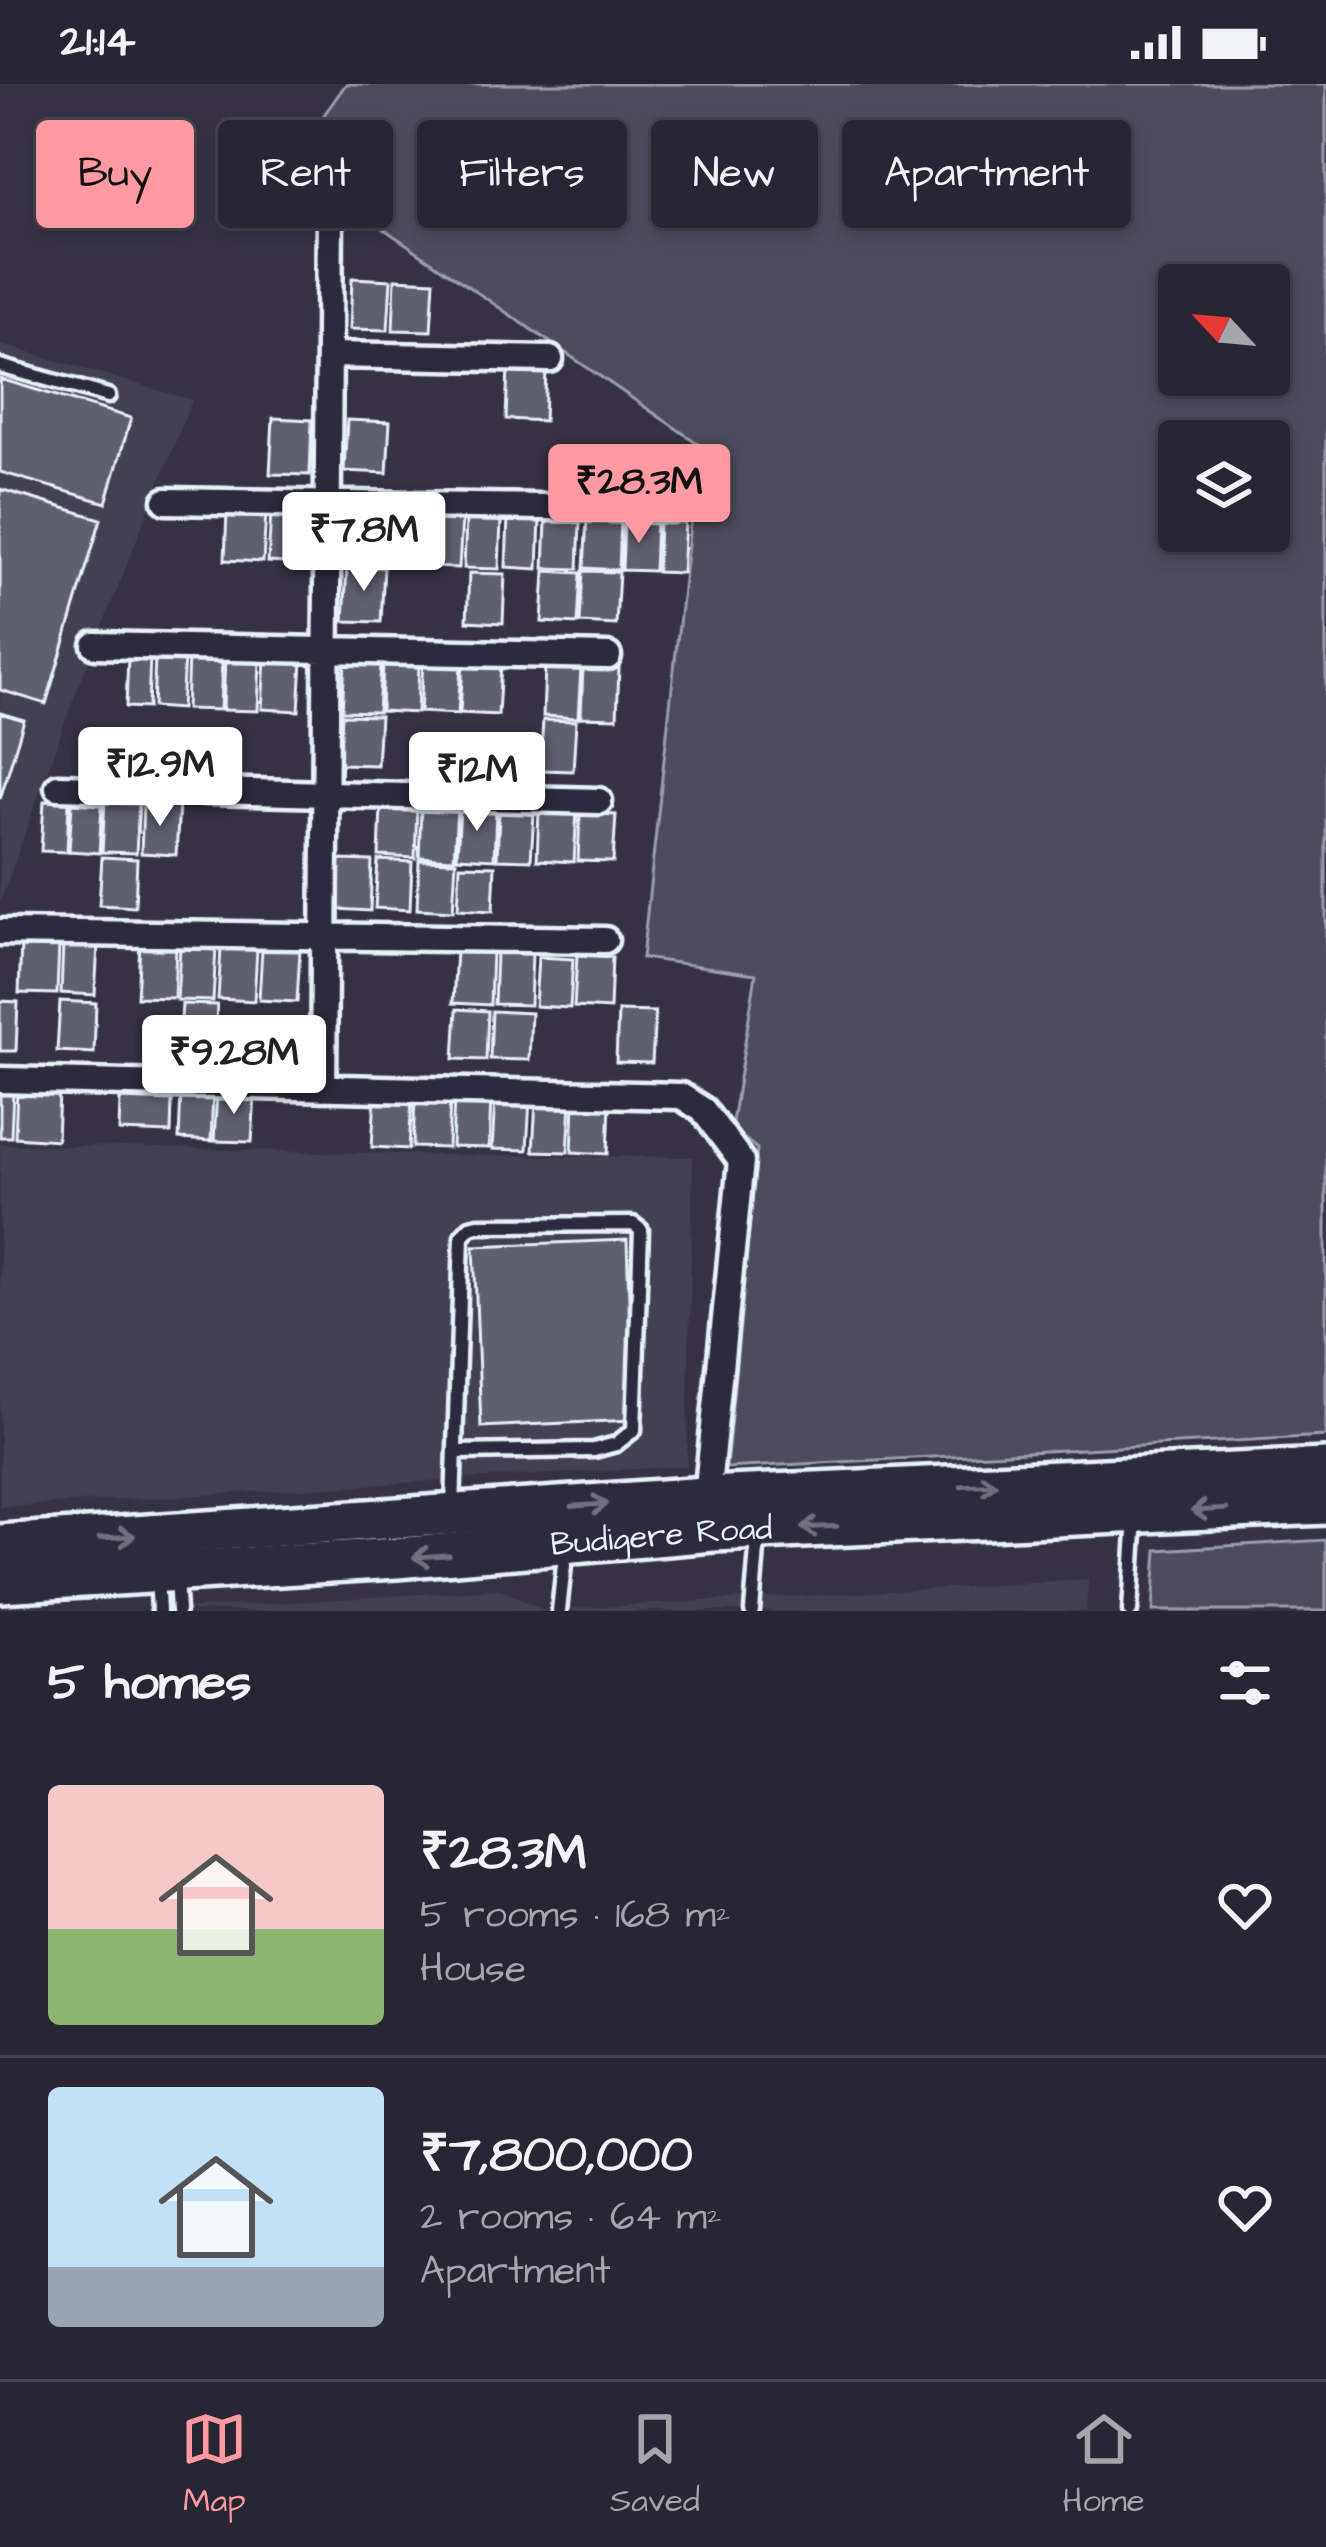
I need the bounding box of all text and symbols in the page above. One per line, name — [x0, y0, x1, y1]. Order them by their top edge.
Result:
text: 21:14 — [60, 11, 135, 73]
chip: Buy — [36, 120, 194, 228]
chip: Rent — [218, 120, 393, 228]
chip: Filters — [417, 120, 627, 228]
chip: New — [651, 120, 818, 228]
chip: Apartment — [842, 120, 1131, 228]
north arrow — [1158, 264, 1290, 396]
map controls — [1158, 264, 1290, 552]
button: layers — [1158, 420, 1290, 552]
pin: ₹28.3M — [541, 444, 737, 546]
text: ₹28.3M — [575, 456, 703, 510]
pin: ₹7.8M — [280, 492, 448, 594]
text: ₹7.8M — [309, 504, 419, 558]
pin: ₹12.9M — [62, 727, 258, 829]
pin: ₹12M — [406, 732, 548, 834]
text: ₹12.9M — [105, 739, 215, 793]
text: ₹12M — [436, 744, 518, 798]
pin: ₹9.28M — [136, 1015, 332, 1117]
text: ₹9.28M — [169, 1027, 299, 1081]
one-way arrow — [959, 1473, 998, 1496]
one-way arrow — [570, 1493, 609, 1516]
one-way arrow — [1190, 1499, 1229, 1522]
street label: Budigere Road — [549, 1505, 773, 1568]
one-way arrow — [801, 1516, 840, 1539]
one-way arrow — [97, 1526, 136, 1549]
one-way arrow — [412, 1544, 451, 1567]
text: 5 homes — [48, 1648, 251, 1719]
icon: filters — [1212, 1650, 1278, 1716]
text: ₹28.3M — [420, 1818, 587, 1889]
icon: home — [144, 1833, 288, 1977]
icon: heart — [1212, 1872, 1278, 1938]
text: 5 rooms · 168 m² — [420, 1889, 731, 1943]
text: House — [420, 1943, 526, 1997]
text: ₹7,800,000 — [420, 2120, 693, 2191]
icon: home — [144, 2135, 288, 2279]
icon: heart — [1212, 2174, 1278, 2240]
text: 2 rooms · 64 m² — [420, 2191, 722, 2245]
text: Apartment — [420, 2245, 611, 2299]
tab: Map — [181, 2406, 247, 2524]
tab: Saved — [610, 2406, 700, 2524]
tab: Home — [1063, 2406, 1145, 2524]

